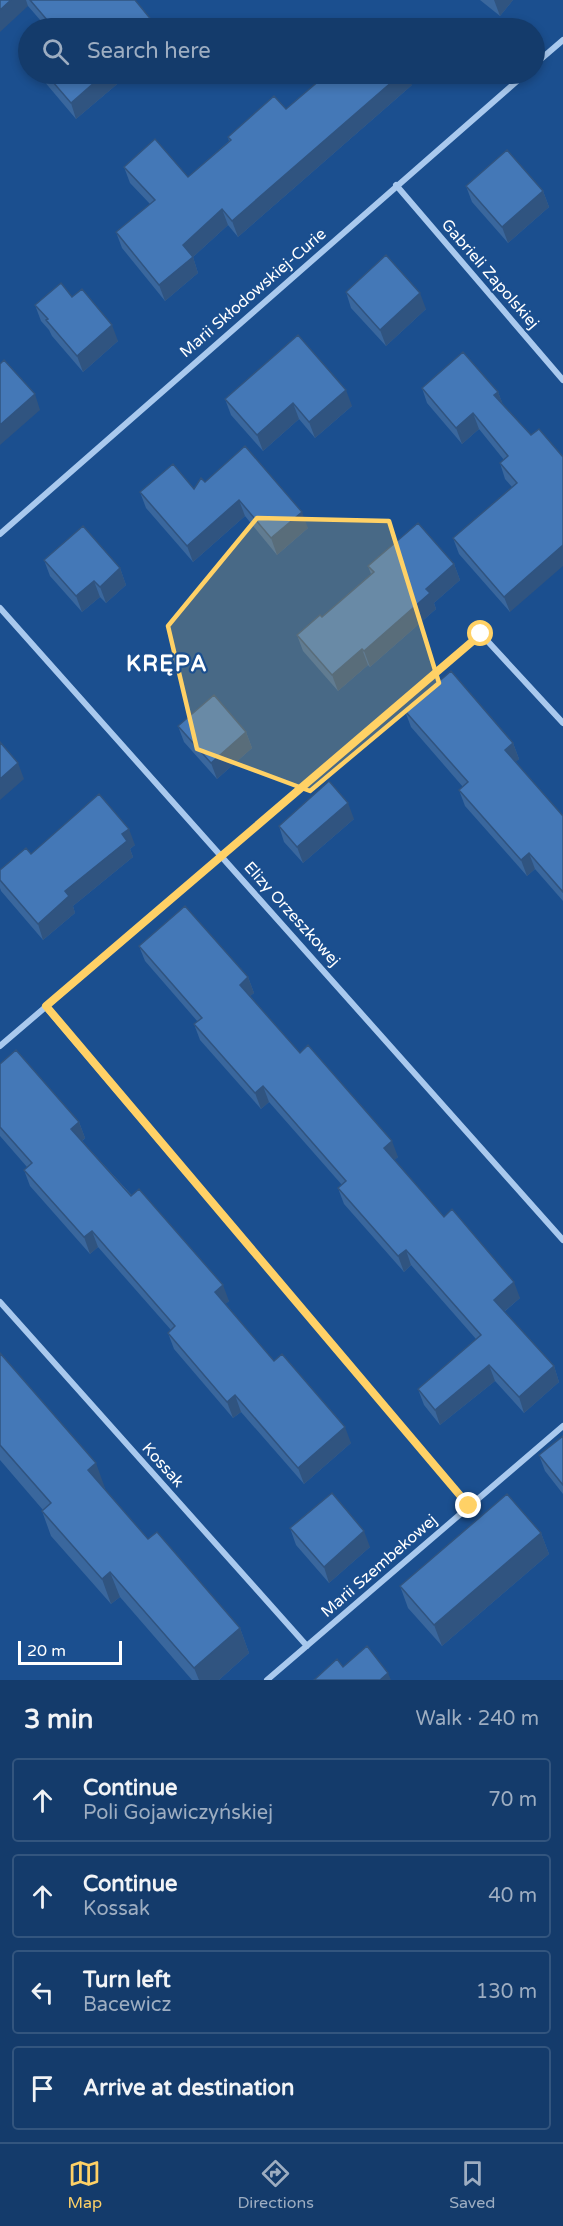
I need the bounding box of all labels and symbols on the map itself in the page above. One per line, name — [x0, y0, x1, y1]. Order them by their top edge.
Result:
street label: Gabrieli Zapolskiej — [437, 215, 543, 333]
street label: Marii Skłodowskiej-Curie — [176, 224, 330, 362]
route start — [467, 620, 493, 646]
district label: KRĘPA — [126, 651, 208, 677]
street label: Elizy Orzeszkowej — [240, 857, 344, 971]
street label: Kossak — [138, 1438, 189, 1492]
route end — [455, 1492, 481, 1518]
street label: Marii Szembekowej — [317, 1510, 441, 1622]
scale bar — [18, 1638, 122, 1666]

